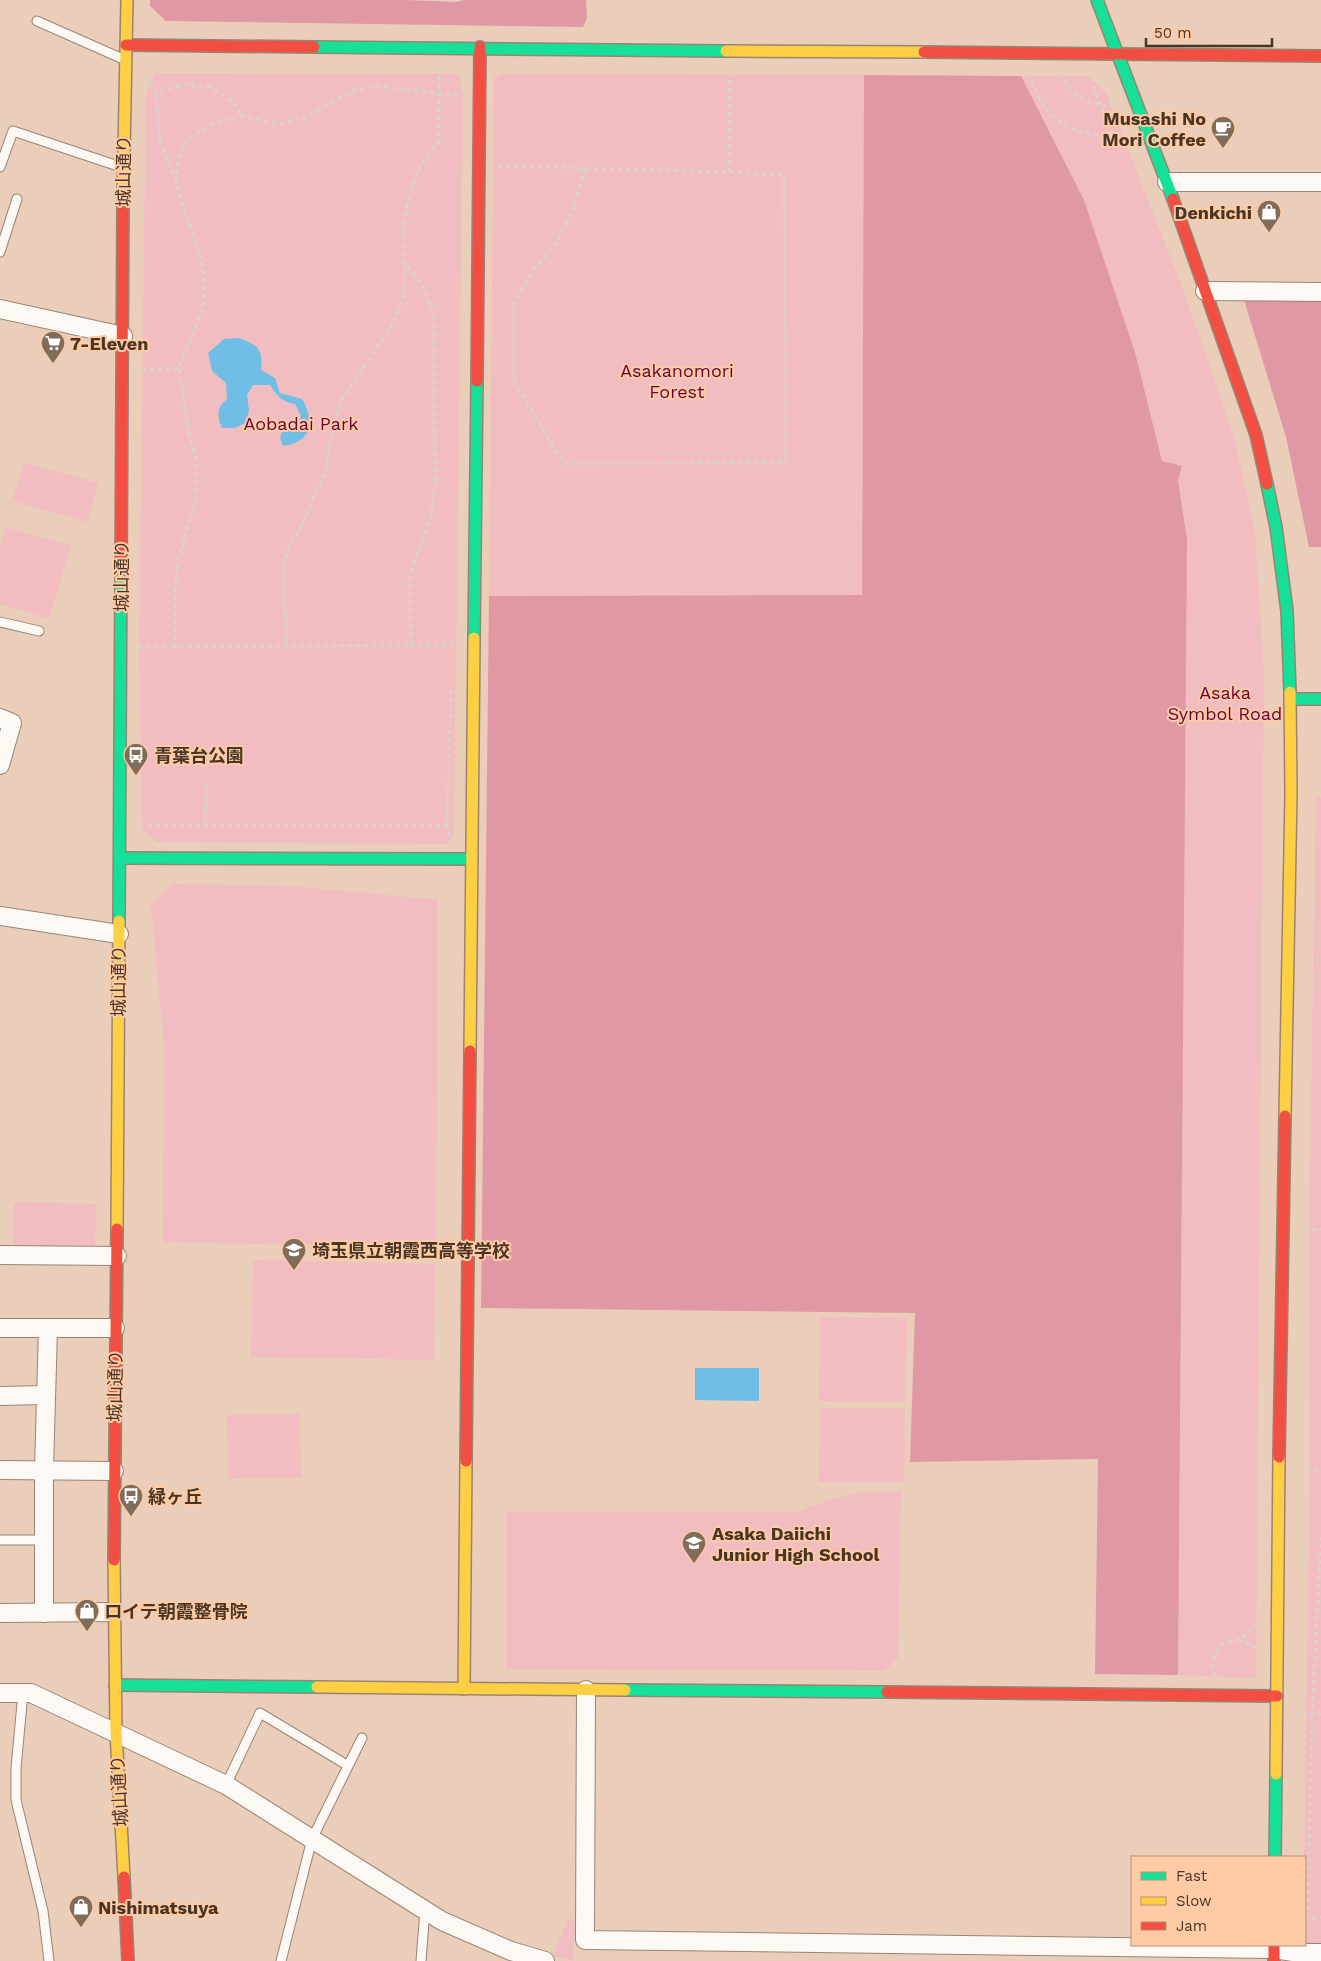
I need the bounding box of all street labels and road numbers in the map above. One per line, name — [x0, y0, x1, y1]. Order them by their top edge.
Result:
street label: 城山通り — [113, 135, 134, 207]
street label: 城山通り — [111, 540, 132, 612]
street label: 城山通り — [108, 945, 129, 1017]
street label: 城山通り — [104, 1350, 126, 1422]
street label: 城山通り — [107, 1754, 131, 1828]

